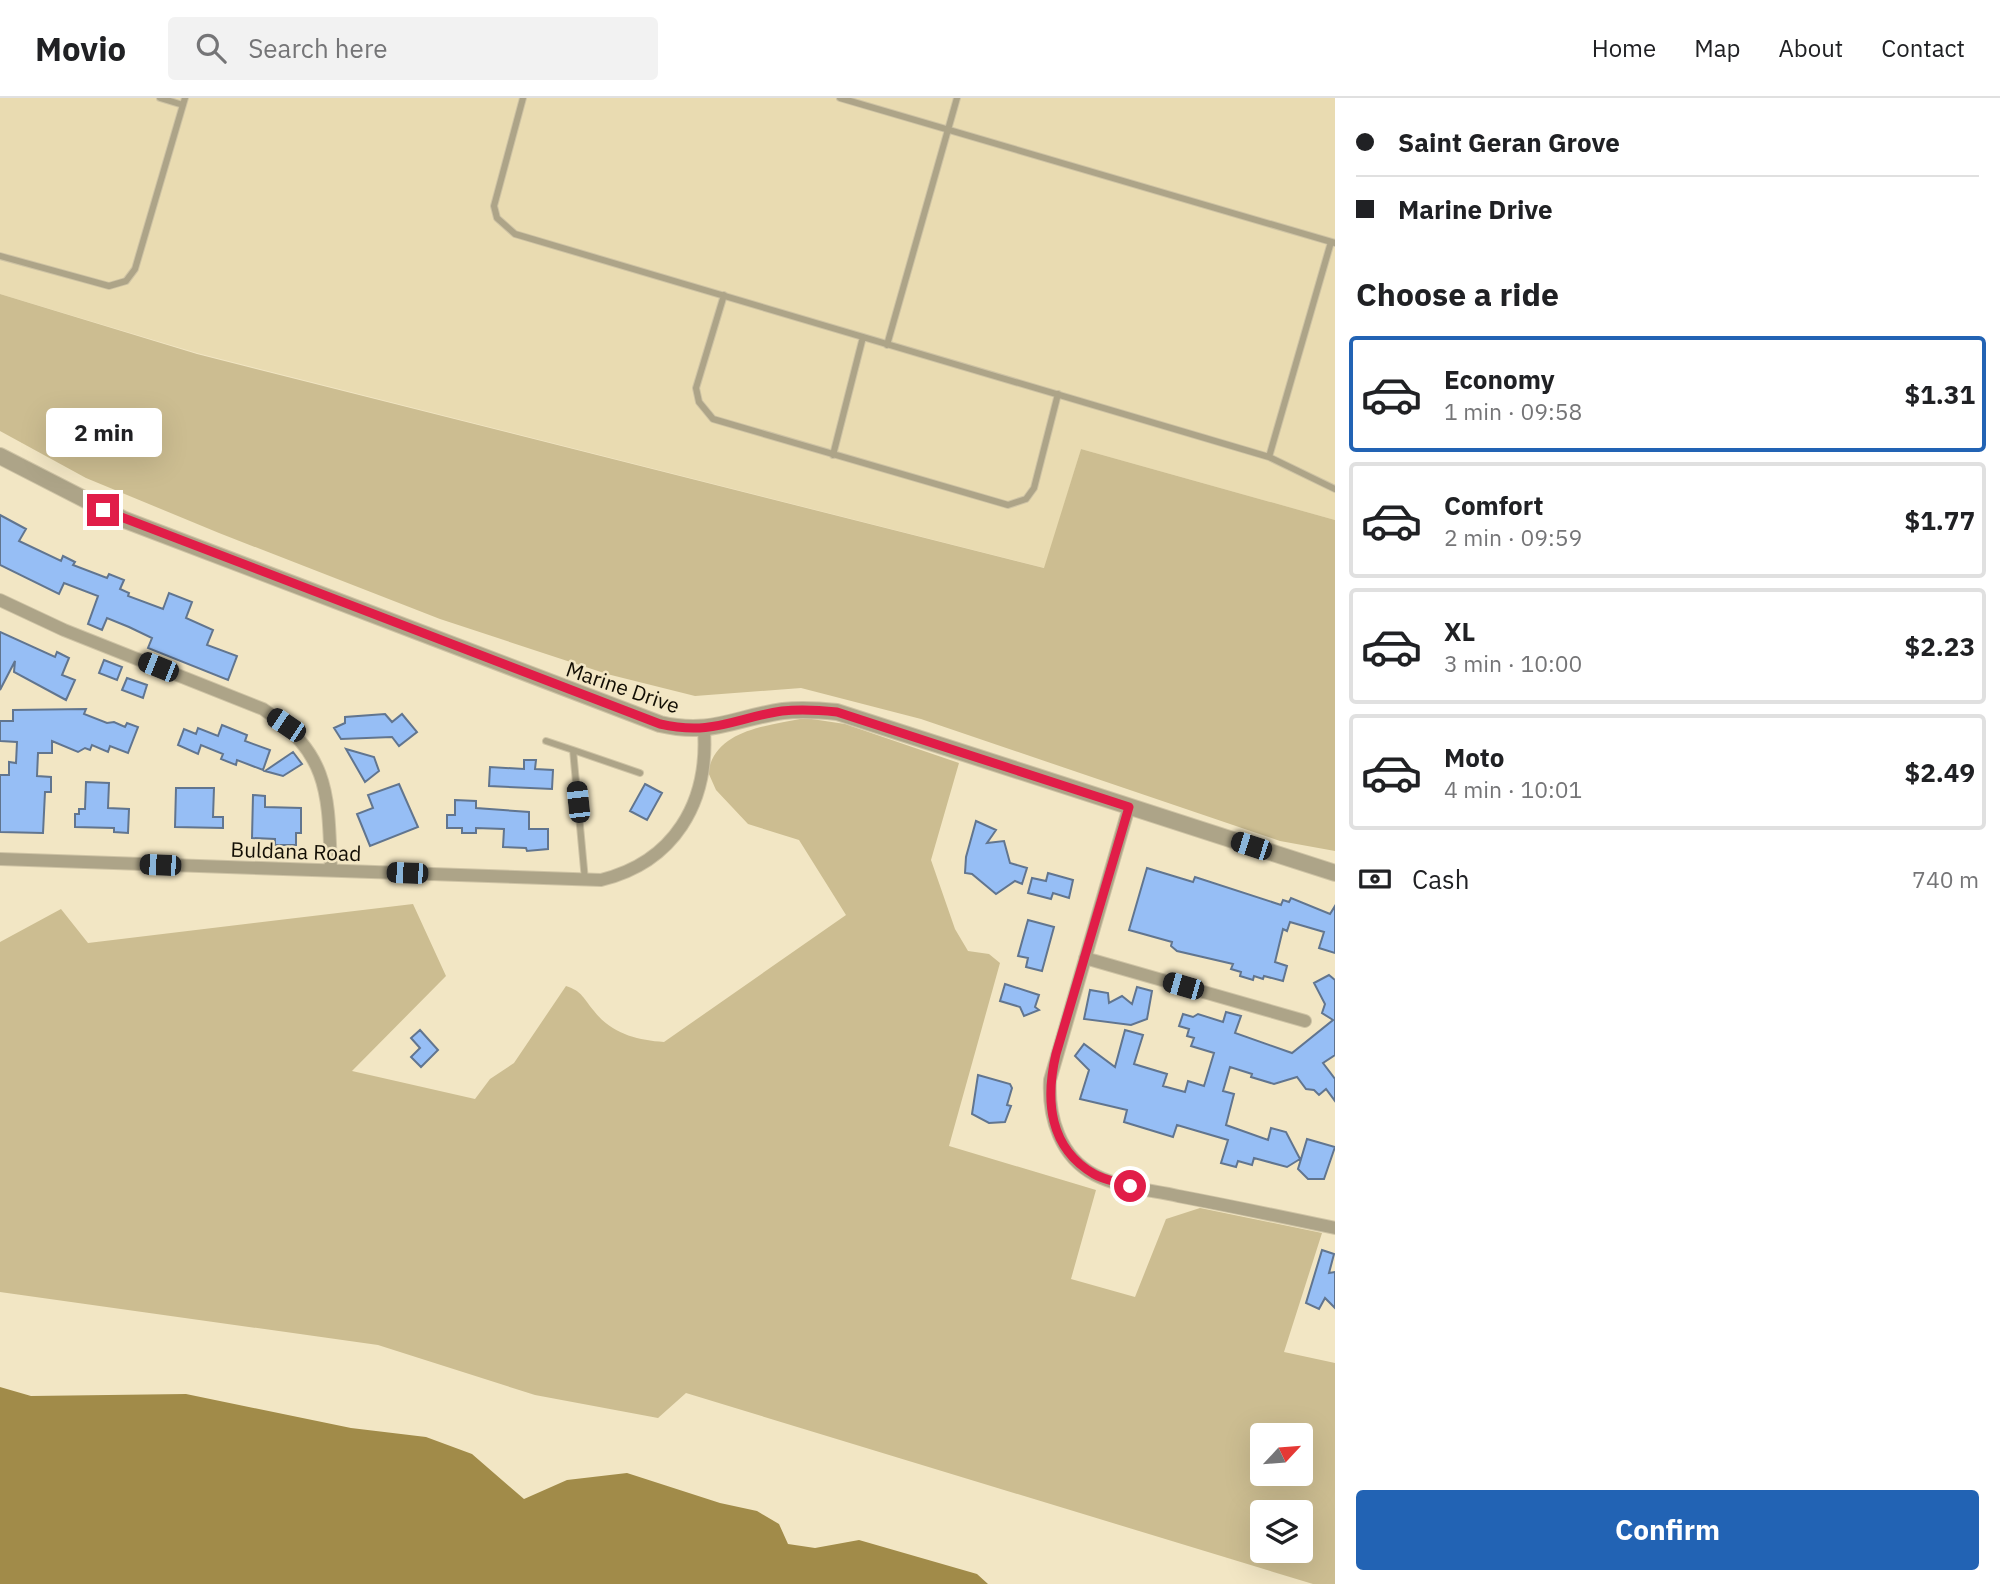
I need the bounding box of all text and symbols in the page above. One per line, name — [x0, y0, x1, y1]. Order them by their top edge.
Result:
search box — [168, 17, 658, 80]
text: Movio — [35, 27, 126, 70]
icon: search — [192, 29, 230, 67]
text: Search here — [248, 31, 388, 65]
text: Home — [1592, 32, 1656, 64]
text: Map — [1694, 32, 1740, 64]
text: About — [1778, 32, 1843, 64]
text: Contact — [1881, 32, 1965, 64]
text: Saint Geran Grove — [1398, 125, 1620, 159]
text: Marine Drive — [1398, 192, 1553, 226]
text: Choose a ride — [1356, 273, 1559, 315]
text: Economy — [1444, 362, 1555, 396]
icon: car — [1360, 363, 1423, 426]
text: $1.31 — [1905, 377, 1975, 411]
text: 1 min · 09:58 — [1444, 396, 1582, 426]
callout: 2 min — [45, 408, 161, 458]
text: 2 min — [74, 417, 134, 447]
text: Comfort — [1444, 488, 1543, 522]
icon: car — [1360, 489, 1423, 552]
route end — [87, 494, 119, 526]
text: $1.77 — [1905, 503, 1975, 537]
text: 2 min · 09:59 — [1444, 522, 1582, 552]
text: XL — [1444, 614, 1475, 648]
icon: car — [1360, 615, 1423, 678]
text: $2.23 — [1905, 629, 1975, 663]
text: 3 min · 10:00 — [1444, 648, 1582, 678]
car — [135, 649, 182, 685]
street label: Marine Drive — [562, 654, 684, 720]
car — [263, 705, 310, 745]
text: Moto — [1444, 740, 1504, 774]
icon: car — [1360, 741, 1423, 804]
text: $2.49 — [1905, 755, 1975, 789]
text: 4 min · 10:01 — [1444, 774, 1582, 804]
car — [566, 780, 591, 824]
car — [1228, 830, 1275, 862]
street label: Buldana Road — [230, 835, 362, 867]
car — [139, 854, 182, 876]
icon: cash — [1356, 860, 1394, 898]
car — [386, 862, 429, 884]
text: Cash — [1412, 862, 1469, 896]
text: 740 m — [1912, 864, 1979, 894]
car — [1160, 970, 1207, 1002]
route start — [1114, 1170, 1146, 1202]
north arrow — [1250, 1423, 1312, 1486]
map controls — [1250, 1423, 1313, 1563]
button: Confirm — [1356, 1490, 1979, 1570]
button: layers — [1250, 1500, 1313, 1563]

